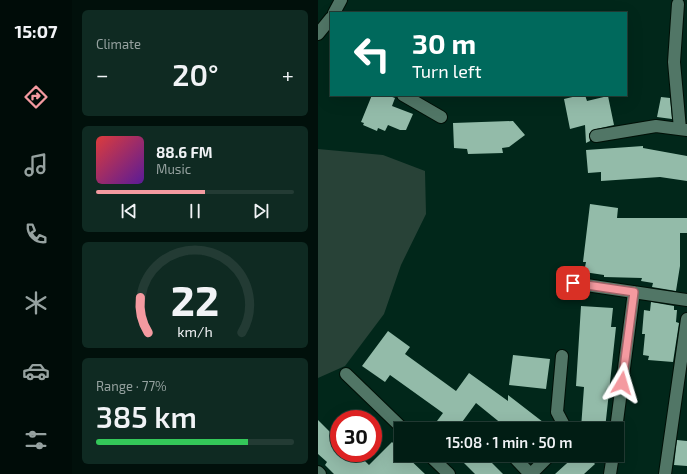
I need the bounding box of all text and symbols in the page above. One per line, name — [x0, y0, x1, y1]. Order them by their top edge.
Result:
text: 15:07 — [14, 20, 58, 42]
text: 30 m — [412, 26, 476, 60]
icon: left — [346, 28, 398, 80]
text: Climate — [96, 36, 141, 52]
text: 20° — [172, 56, 219, 92]
text: Turn left — [412, 60, 482, 82]
text: − — [96, 61, 109, 87]
text: + — [282, 61, 294, 87]
icon: directions — [22, 83, 50, 111]
text: 88.6 FM — [156, 143, 213, 161]
icon: music — [22, 151, 50, 179]
text: Music — [156, 161, 191, 177]
icon: previous — [118, 200, 140, 222]
icon: pause — [184, 200, 206, 222]
icon: next — [250, 200, 272, 222]
icon: phone — [22, 220, 50, 248]
pin — [556, 266, 590, 300]
icon: arrive — [562, 272, 584, 294]
text: 22 — [171, 274, 219, 324]
icon: climate — [22, 289, 50, 317]
text: km/h — [177, 323, 213, 340]
icon: car — [22, 357, 50, 385]
position arrow — [601, 362, 643, 404]
text: Range · 77% — [96, 378, 167, 394]
text: 385 km — [96, 398, 197, 434]
speed limit sign: 30 — [330, 410, 382, 462]
icon: filters — [22, 426, 50, 454]
text: 15:08 · 1 min · 50 m — [446, 433, 572, 451]

